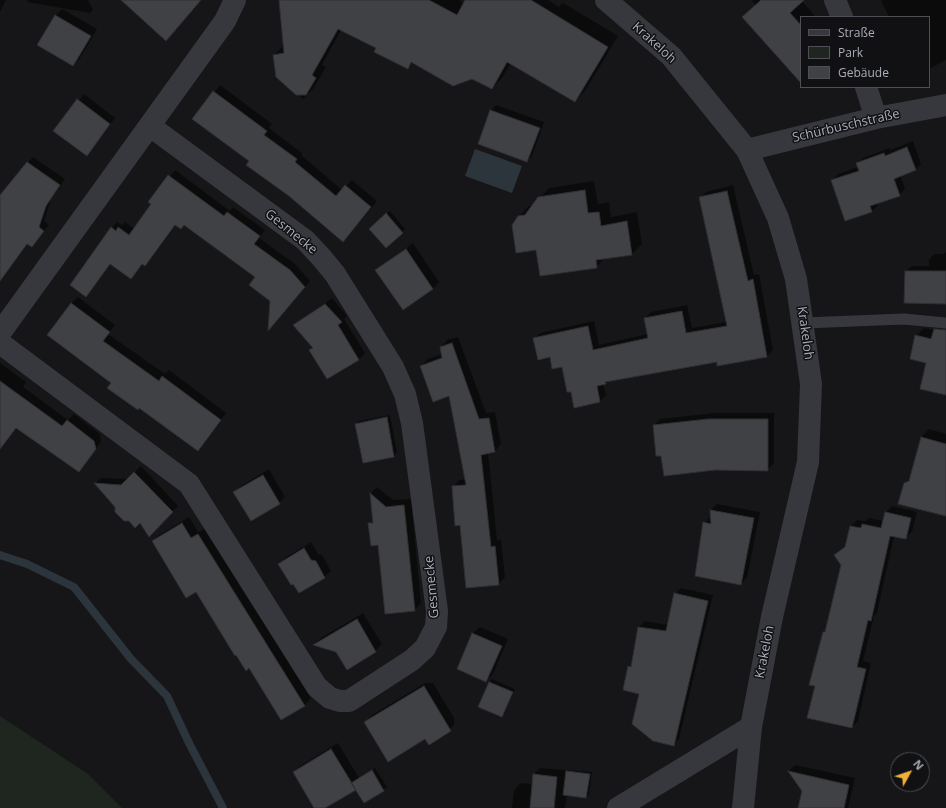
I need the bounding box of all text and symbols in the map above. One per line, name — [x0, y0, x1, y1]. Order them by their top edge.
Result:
legend — [800, 16, 930, 88]
street label: Krakeloh — [629, 19, 679, 67]
text: Straße — [838, 24, 875, 41]
text: Park — [838, 44, 863, 61]
text: Gebäude — [838, 64, 889, 81]
street label: Schürbuschstraße — [791, 106, 901, 146]
street label: Gesmecke — [262, 206, 320, 258]
street label: Krakeloh — [794, 305, 816, 361]
street label: Gesmecke — [422, 555, 442, 619]
street label: Krakeloh — [752, 624, 778, 680]
north arrow — [890, 752, 930, 792]
text: N — [910, 756, 927, 773]

